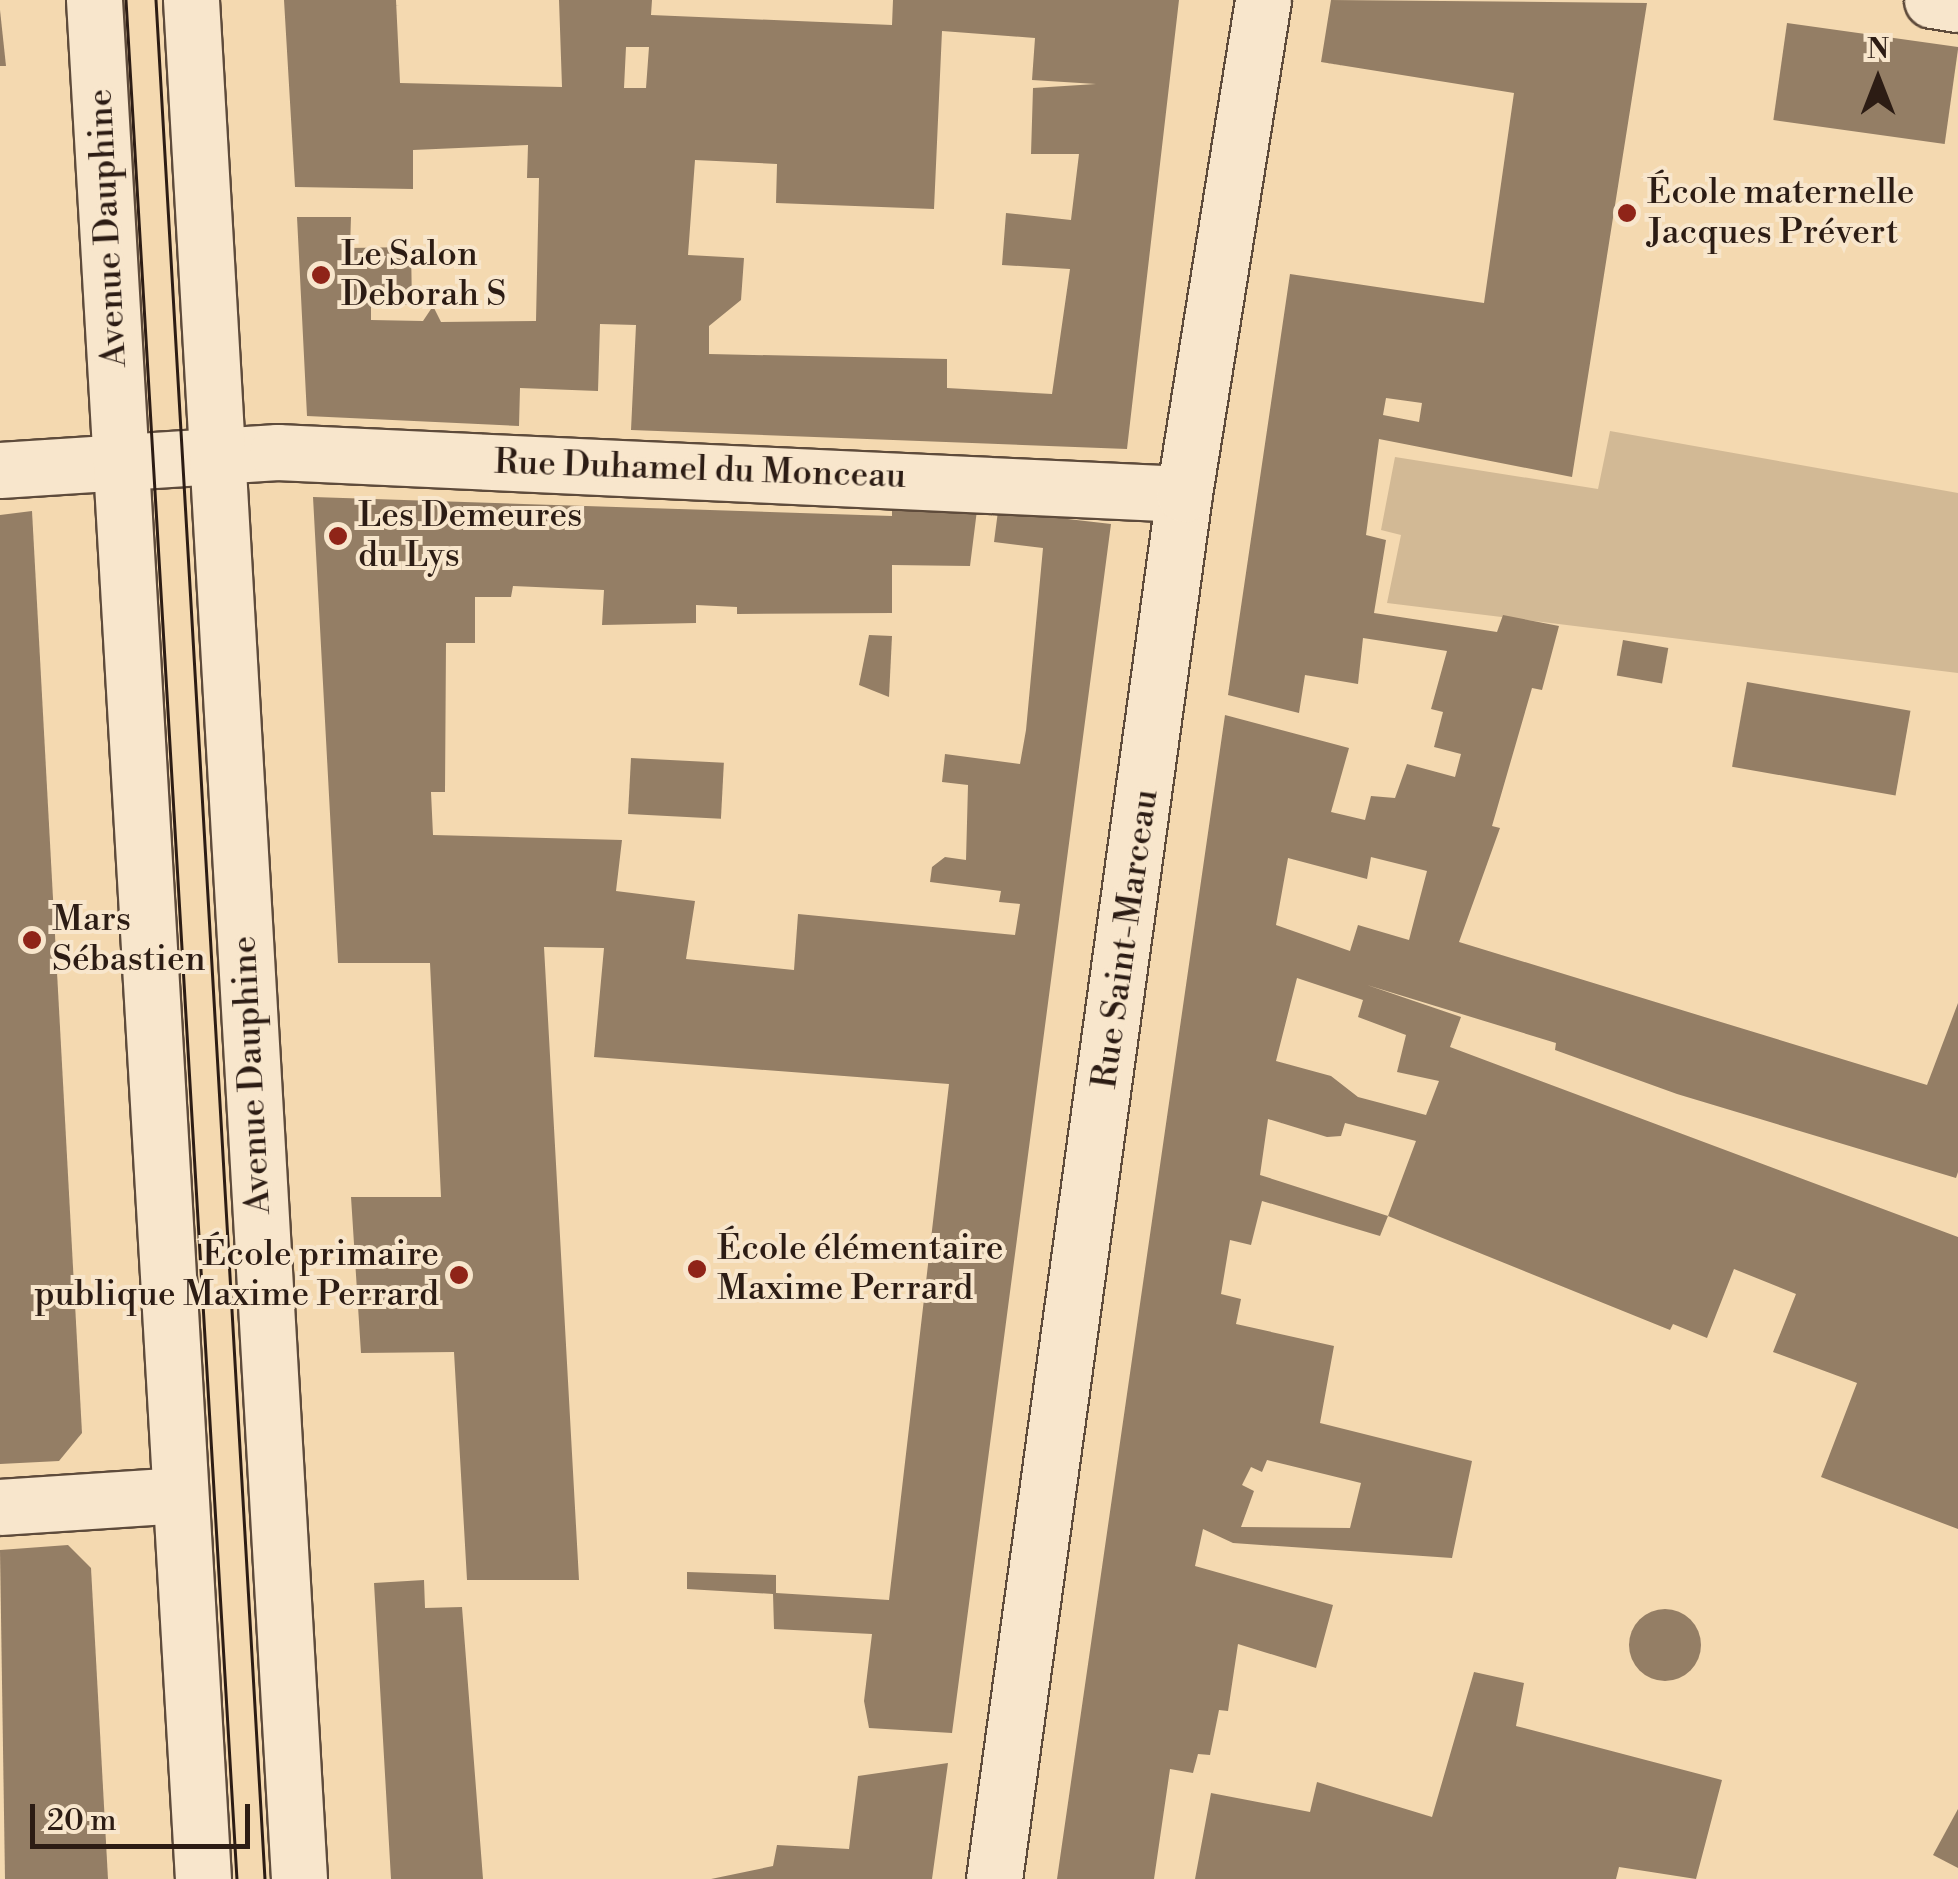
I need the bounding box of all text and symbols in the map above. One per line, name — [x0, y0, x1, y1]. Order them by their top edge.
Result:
north arrow — [1828, 30, 1928, 130]
text: N — [1867, 32, 1889, 67]
street label: Avenue Dauphine — [80, 88, 136, 368]
place label: École maternelle Jacques Prévert — [1647, 172, 1915, 254]
marker: École maternelle Jacques Prévert — [1616, 202, 1638, 224]
place label: Le Salon Deborah S — [341, 234, 506, 316]
marker: Le Salon Deborah S — [310, 264, 332, 286]
street label: Rue Duhamel du Monceau — [493, 442, 907, 498]
place label: Les Demeures du Lys — [358, 495, 582, 577]
marker: Les Demeures du Lys — [327, 525, 349, 547]
street label: Rue Saint-Marceau — [1084, 787, 1168, 1091]
place label: Mars Sébastien — [52, 899, 206, 981]
marker: Mars Sébastien — [21, 929, 43, 951]
street label: Avenue Dauphine — [224, 935, 280, 1215]
place label: École élémentaire Maxime Perrard — [717, 1228, 1003, 1310]
place label: École primaire publique Maxime Perrard — [34, 1234, 439, 1316]
marker: École élémentaire Maxime Perrard — [686, 1258, 708, 1280]
marker: École primaire publique Maxime Perrard — [448, 1264, 470, 1286]
scale bar — [35, 1784, 255, 1846]
text: 20 m — [47, 1802, 116, 1840]

